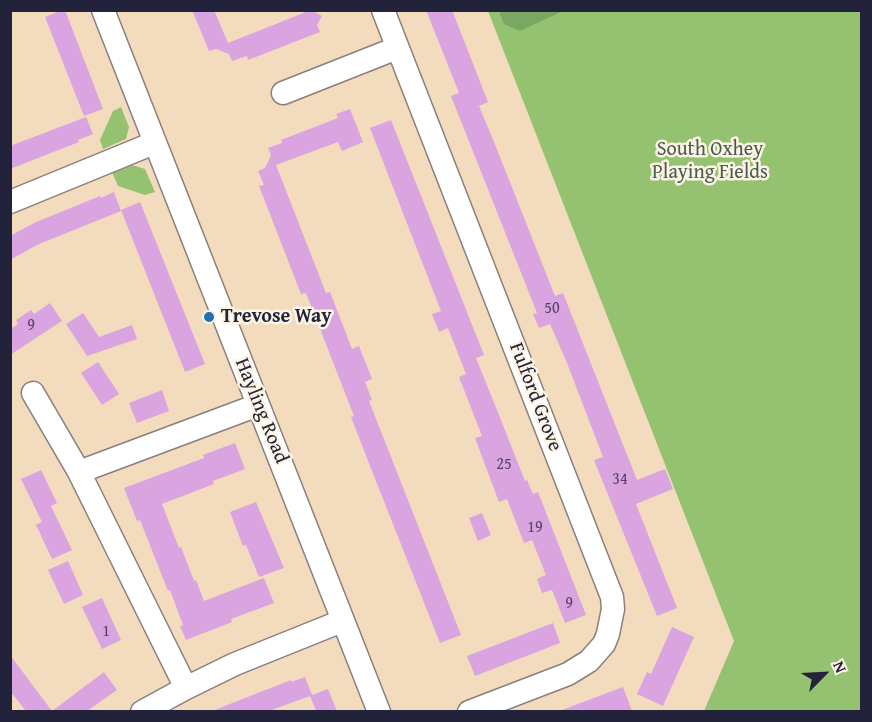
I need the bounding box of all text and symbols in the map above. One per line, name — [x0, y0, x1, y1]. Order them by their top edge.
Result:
park label: South Oxhey Playing Fields — [652, 138, 768, 185]
house number: 50 — [544, 299, 560, 319]
place label: Trevose Way — [221, 305, 332, 329]
marker: Trevose Way — [202, 310, 216, 324]
house number: 9 — [27, 316, 35, 336]
street label: Fulford Grove — [503, 339, 567, 455]
street label: Hayling Road — [229, 355, 293, 467]
house number: 25 — [496, 455, 512, 475]
house number: 34 — [612, 470, 628, 490]
house number: 19 — [527, 518, 543, 538]
house number: 9 — [565, 594, 573, 614]
house number: 1 — [102, 622, 110, 642]
north arrow — [794, 644, 854, 704]
text: N — [827, 657, 854, 676]

